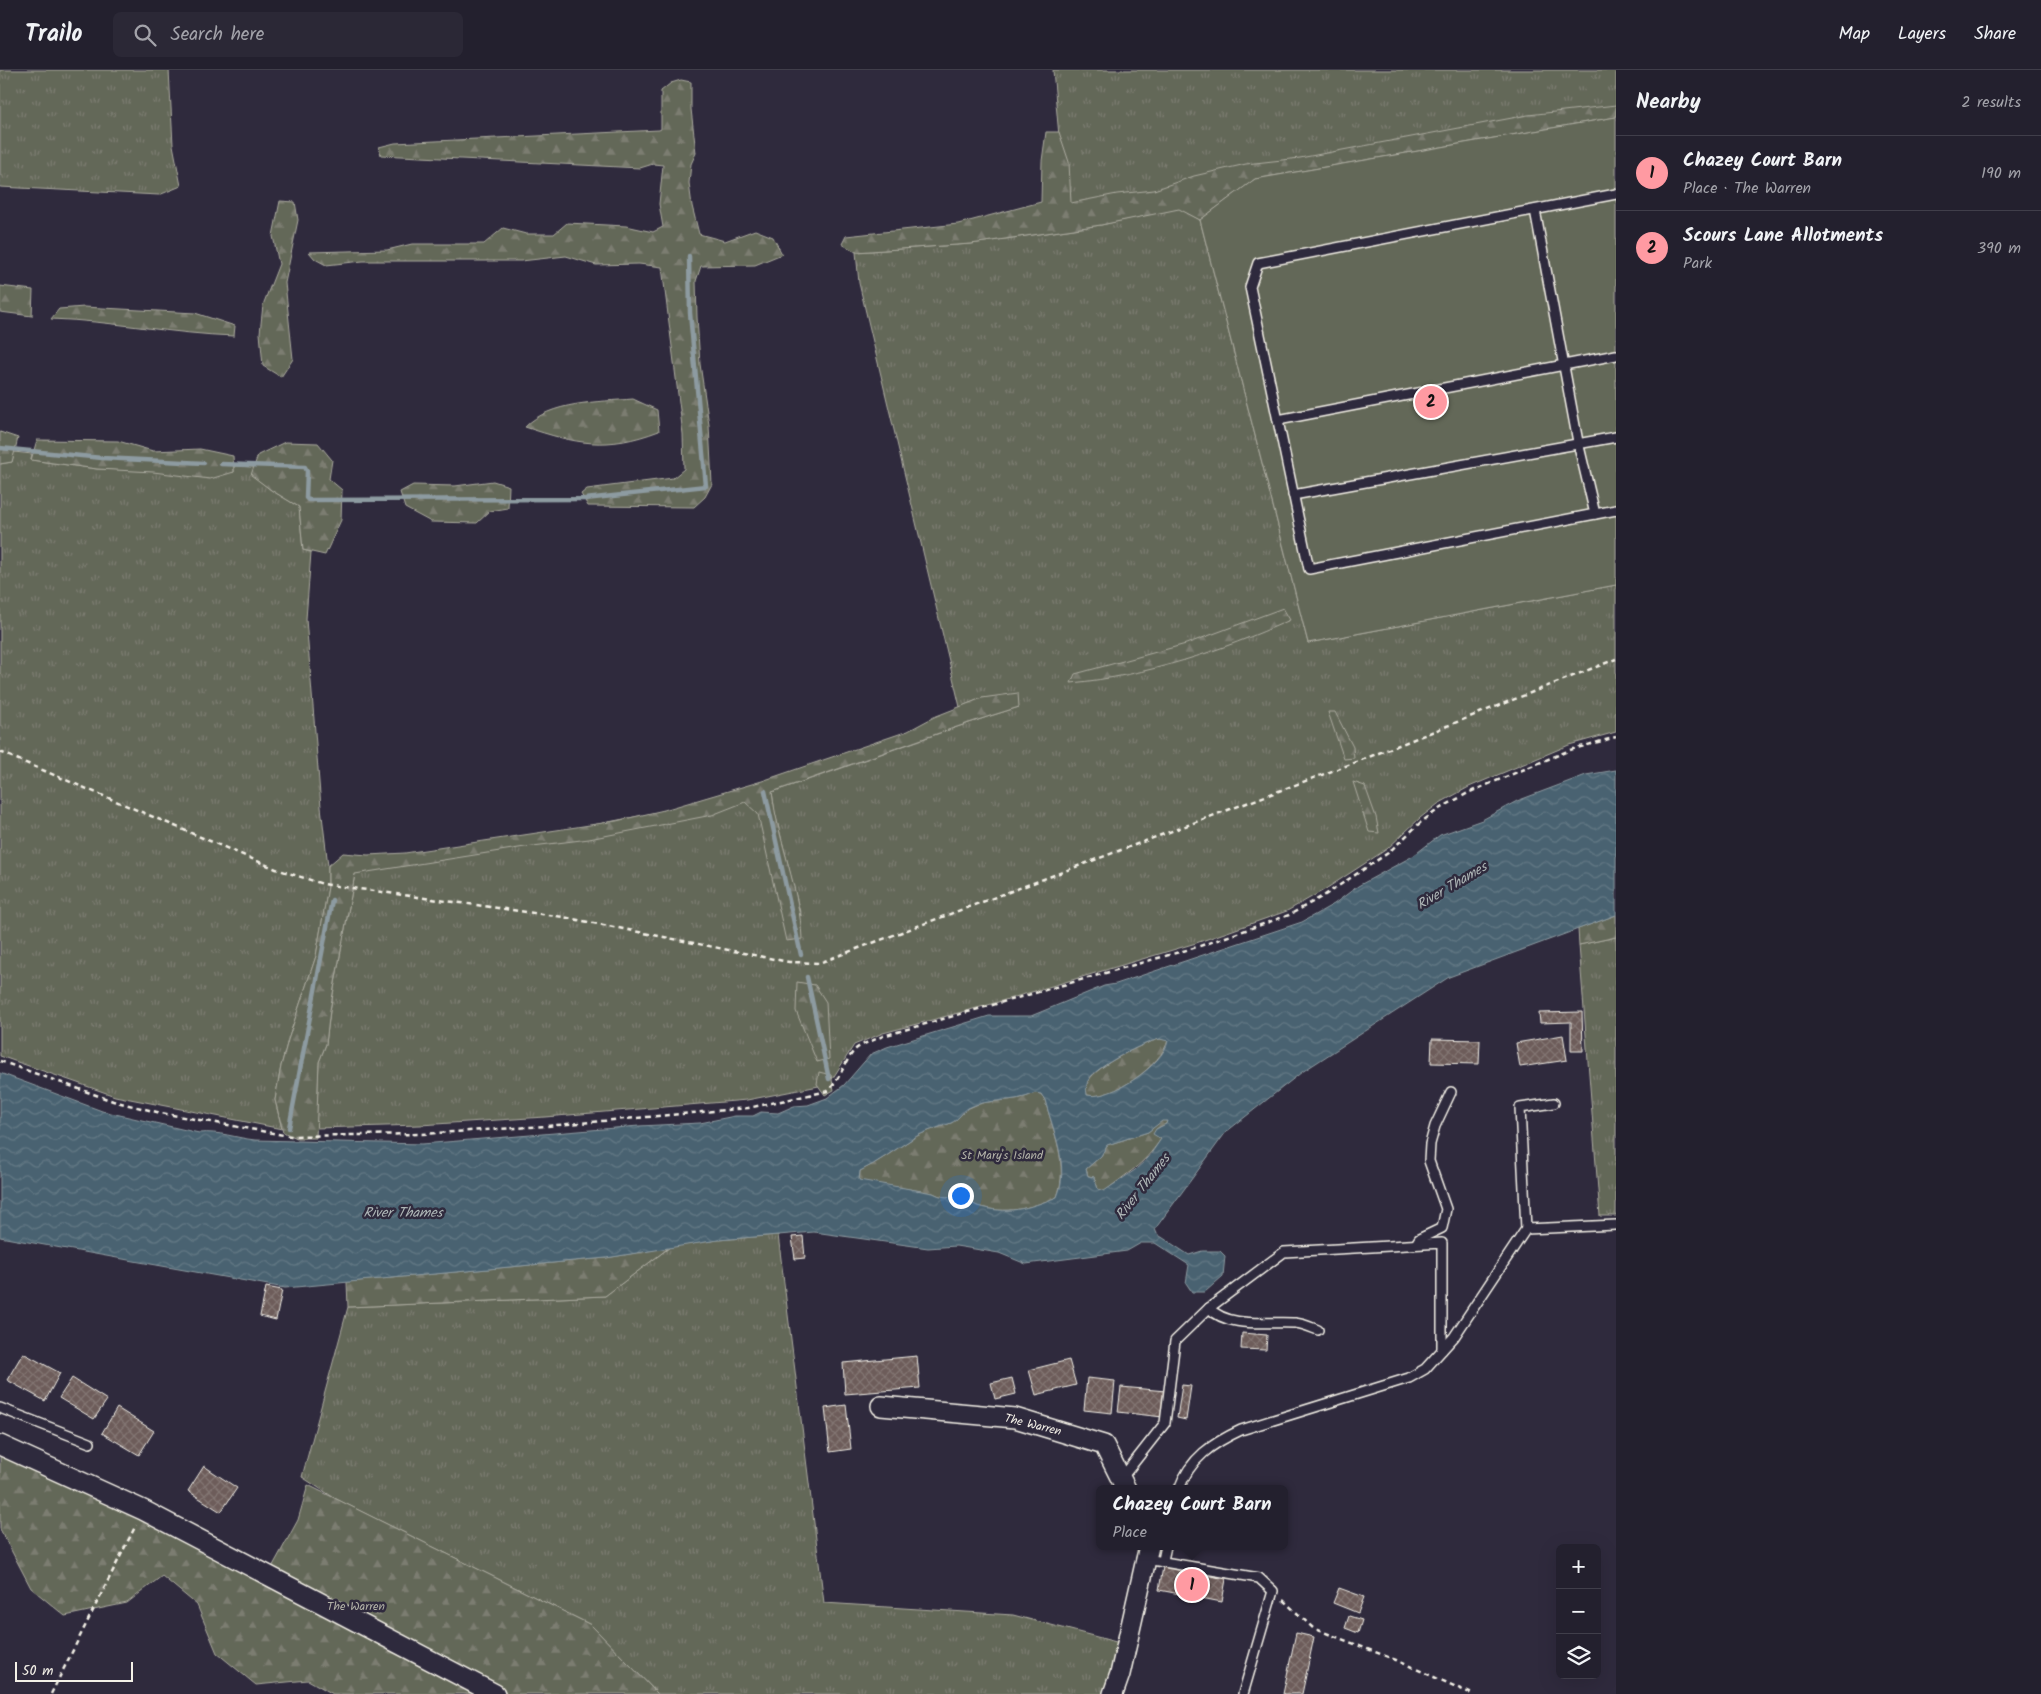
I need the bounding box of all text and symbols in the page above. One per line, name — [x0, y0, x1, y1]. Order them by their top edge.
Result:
search box — [113, 12, 463, 57]
text: Trailo — [25, 15, 83, 54]
text: Search here — [171, 20, 264, 50]
text: Map — [1839, 20, 1870, 49]
text: Layers — [1898, 20, 1946, 49]
text: Share — [1974, 20, 2016, 49]
icon: search — [131, 21, 159, 49]
text: Nearby — [1636, 86, 1701, 119]
text: 2 results — [1961, 90, 2021, 115]
text: Chazey Court Barn — [1683, 146, 1842, 176]
text: 1 — [1650, 161, 1654, 186]
text: 190 m — [1981, 161, 2021, 186]
text: Place · The Warren — [1683, 176, 1811, 201]
text: Scours Lane Allotments — [1683, 221, 1883, 251]
text: 2 — [1647, 236, 1657, 261]
text: 390 m — [1977, 236, 2021, 261]
text: Park — [1683, 251, 1712, 276]
pin: 2 — [1415, 383, 1447, 421]
water label: River Thames — [1413, 855, 1493, 916]
park label: St Mary's Island — [961, 1146, 1044, 1165]
water label: River Thames — [1110, 1148, 1177, 1225]
your location — [948, 1183, 974, 1209]
water label: River Thames — [364, 1202, 444, 1224]
street label: The Warren — [1003, 1409, 1063, 1441]
popup — [1096, 1485, 1288, 1550]
text: Chazey Court Barn — [1112, 1490, 1272, 1520]
text: Place — [1112, 1520, 1147, 1545]
map controls — [1556, 1544, 1601, 1679]
button: + — [1556, 1544, 1601, 1589]
pin: 1 — [1176, 1566, 1208, 1604]
button: − — [1556, 1589, 1601, 1634]
park label: The Warren — [327, 1597, 385, 1616]
button: layers — [1556, 1634, 1601, 1679]
scale bar — [15, 1659, 132, 1682]
text: 50 m — [22, 1660, 53, 1682]

